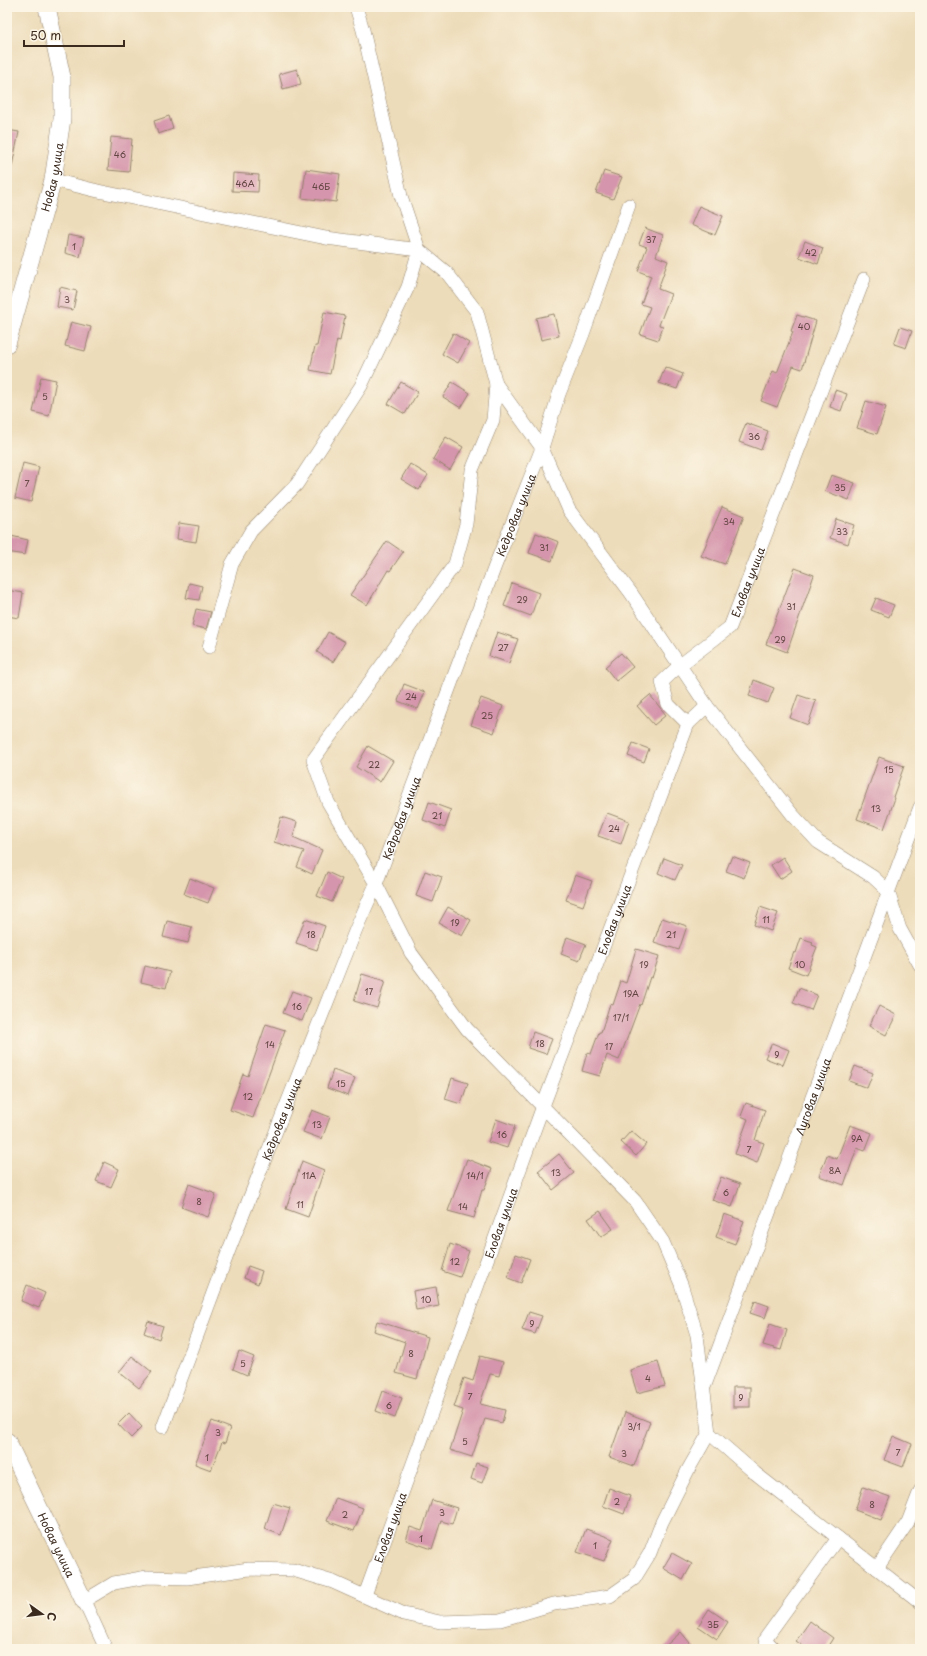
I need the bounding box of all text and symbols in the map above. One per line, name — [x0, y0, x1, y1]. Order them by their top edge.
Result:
scale bar — [24, 22, 124, 48]
text: 50 m — [30, 26, 61, 44]
street label: Новая улица — [36, 141, 67, 213]
house number: 46 — [114, 147, 126, 161]
house number: 46А — [235, 176, 255, 190]
house number: 46Б — [312, 179, 330, 193]
house number: 37 — [646, 232, 656, 246]
house number: 1 — [72, 239, 76, 253]
house number: 42 — [805, 245, 817, 259]
house number: 3 — [64, 292, 70, 306]
house number: 40 — [798, 319, 811, 333]
house number: 5 — [42, 389, 48, 403]
house number: 36 — [748, 429, 760, 443]
street label: Кедровая улица — [491, 471, 540, 559]
house number: 7 — [24, 476, 30, 490]
house number: 35 — [834, 480, 846, 494]
house number: 34 — [723, 514, 735, 528]
house number: 33 — [836, 524, 848, 538]
house number: 31 — [539, 540, 549, 554]
street label: Еловая улица — [726, 544, 769, 619]
house number: 29 — [516, 592, 528, 606]
house number: 31 — [786, 599, 796, 613]
house number: 29 — [774, 632, 786, 646]
house number: 27 — [497, 640, 509, 654]
house number: 24 — [405, 689, 417, 703]
house number: 25 — [481, 708, 493, 722]
house number: 22 — [368, 757, 380, 771]
house number: 15 — [884, 762, 894, 776]
street label: Кедровая улица — [377, 774, 424, 862]
house number: 13 — [871, 801, 881, 815]
house number: 21 — [432, 808, 442, 822]
house number: 24 — [608, 821, 620, 835]
street label: Еловая улица — [593, 882, 635, 957]
house number: 11 — [762, 912, 770, 926]
house number: 19 — [450, 915, 460, 929]
house number: 18 — [306, 927, 316, 941]
house number: 21 — [666, 927, 676, 941]
house number: 19 — [639, 957, 649, 971]
house number: 10 — [795, 957, 806, 971]
house number: 17 — [365, 984, 374, 998]
house number: 19А — [623, 986, 639, 1000]
house number: 16 — [292, 999, 302, 1013]
house number: 17/1 — [613, 1010, 629, 1024]
house number: 18 — [535, 1036, 545, 1050]
house number: 14 — [265, 1037, 275, 1051]
house number: 17 — [605, 1039, 614, 1053]
house number: 9 — [774, 1047, 780, 1061]
street label: Луговая улица — [790, 1055, 834, 1137]
street label: Кедровая улица — [257, 1075, 305, 1163]
house number: 15 — [336, 1076, 346, 1090]
house number: 12 — [243, 1089, 253, 1103]
house number: 13 — [312, 1117, 322, 1131]
house number: 16 — [497, 1127, 507, 1141]
house number: 9А — [851, 1131, 863, 1145]
house number: 7 — [746, 1142, 752, 1156]
house number: 8А — [829, 1163, 841, 1177]
house number: 13 — [551, 1165, 561, 1179]
house number: 11А — [302, 1168, 316, 1182]
house number: 14/1 — [466, 1168, 484, 1182]
street label: Еловая улица — [480, 1185, 521, 1261]
house number: 6 — [723, 1185, 729, 1199]
house number: 8 — [196, 1194, 202, 1208]
house number: 11 — [296, 1197, 304, 1211]
house number: 14 — [458, 1199, 468, 1213]
house number: 12 — [450, 1254, 460, 1268]
house number: 10 — [421, 1292, 432, 1306]
house number: 9 — [529, 1316, 535, 1330]
house number: 8 — [408, 1346, 414, 1360]
house number: 5 — [240, 1356, 246, 1370]
house number: 4 — [645, 1371, 651, 1385]
house number: 7 — [467, 1389, 473, 1403]
house number: 9 — [738, 1390, 744, 1404]
house number: 6 — [386, 1398, 392, 1412]
house number: 3/1 — [627, 1419, 641, 1433]
house number: 3 — [215, 1425, 221, 1439]
house number: 5 — [462, 1434, 468, 1448]
house number: 7 — [895, 1445, 901, 1459]
house number: 3 — [621, 1446, 627, 1460]
house number: 1 — [205, 1450, 209, 1464]
street label: Еловая улица — [369, 1490, 410, 1565]
house number: 2 — [614, 1494, 620, 1508]
house number: 8 — [869, 1497, 875, 1511]
house number: 3 — [439, 1505, 445, 1519]
house number: 2 — [342, 1507, 348, 1521]
street label: Новая улица — [34, 1509, 80, 1580]
house number: 1 — [419, 1531, 423, 1545]
house number: 1 — [593, 1538, 597, 1552]
north arrow — [22, 1594, 62, 1634]
text: С — [43, 1610, 61, 1623]
house number: 3Б — [707, 1617, 719, 1631]

